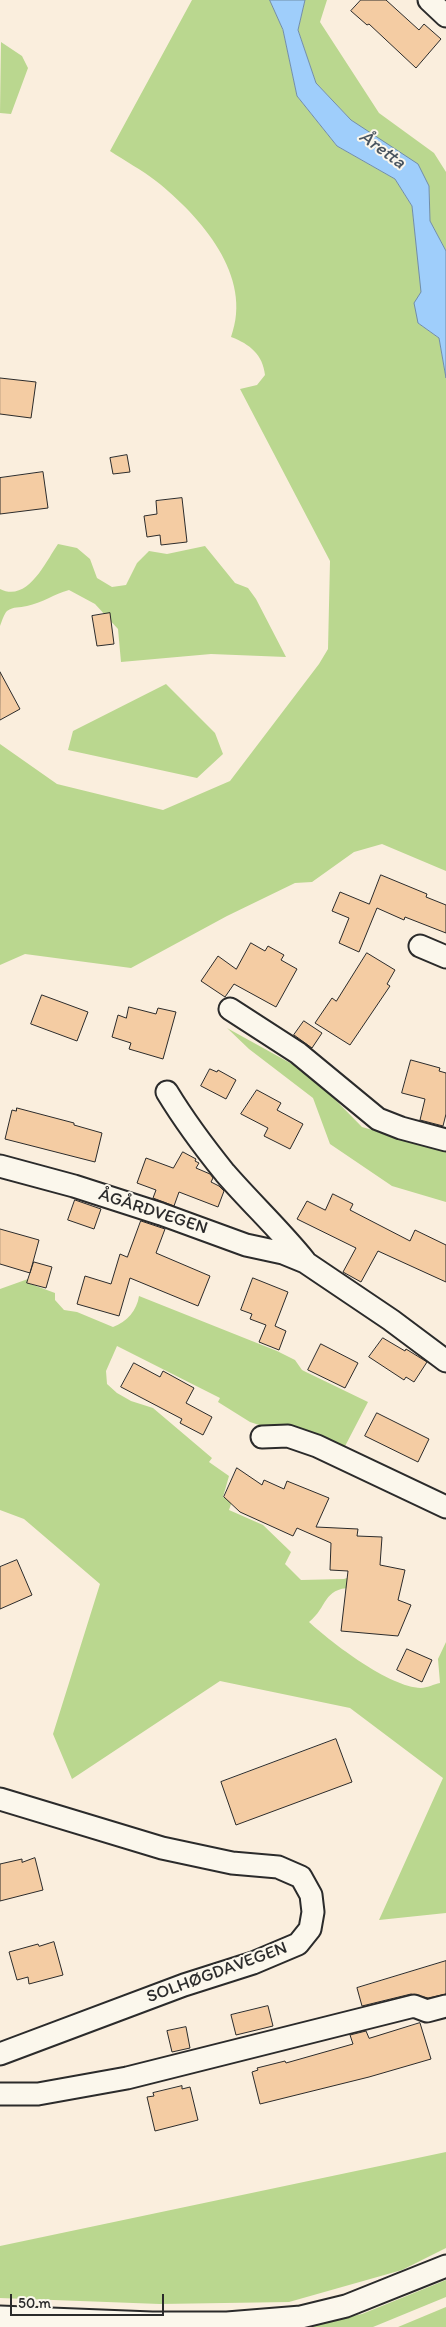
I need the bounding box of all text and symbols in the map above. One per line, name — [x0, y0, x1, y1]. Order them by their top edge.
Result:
water label: Åretta — [354, 126, 410, 174]
street label: ÅGÅRDVEGEN — [96, 1184, 210, 1240]
street label: SOLHØGDAVEGEN — [144, 1938, 290, 2008]
scale bar — [12, 2284, 166, 2316]
text: 50 m — [18, 2294, 51, 2312]

